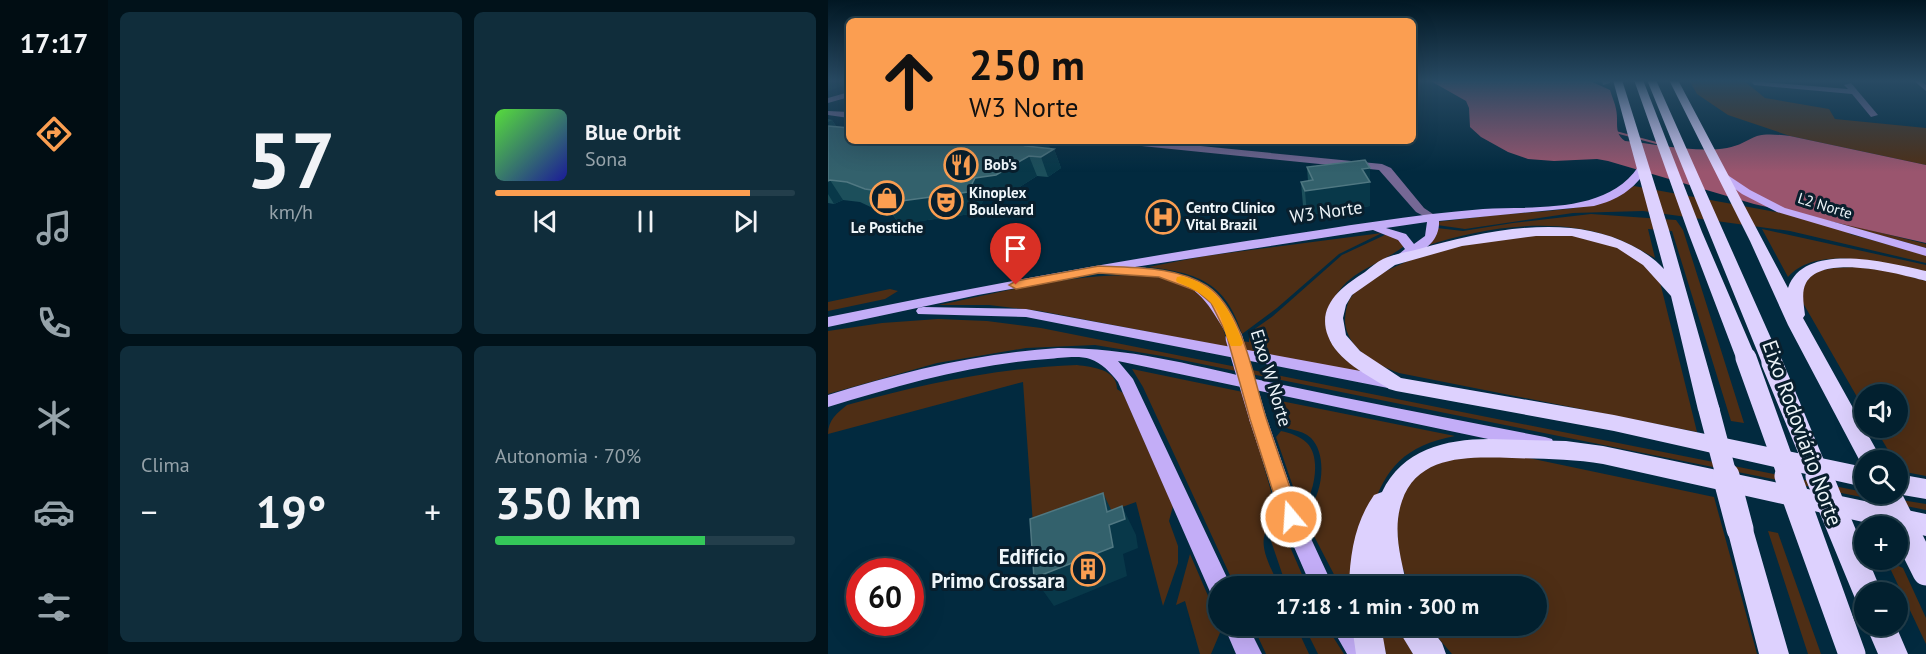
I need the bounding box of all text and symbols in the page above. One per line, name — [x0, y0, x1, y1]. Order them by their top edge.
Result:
text: 17:17 — [20, 26, 88, 60]
text: 250 m — [969, 37, 1085, 92]
icon: ahead — [870, 42, 948, 120]
text: W3 Norte — [969, 90, 1079, 124]
text: 57 — [247, 109, 335, 210]
icon: directions — [33, 113, 75, 155]
text: Blue Orbit — [585, 118, 681, 146]
text: Sona — [585, 146, 627, 172]
restaurant icon: Bob's — [943, 147, 979, 183]
place label: Bob's — [984, 155, 1017, 174]
shop icon: Le Postiche — [869, 180, 905, 216]
place label: Kinoplex Boulevard — [969, 183, 1034, 219]
theatre icon: Kinoplex Boulevard — [928, 184, 964, 220]
street label: L2 Norte — [1796, 188, 1855, 223]
street label: W3 Norte — [1288, 195, 1364, 228]
place label: Centro Clínico Vital Brazil — [1185, 198, 1275, 234]
text: km/h — [269, 199, 313, 225]
hospital icon: Centro Clínico Vital Brazil — [1145, 199, 1181, 235]
icon: previous — [529, 205, 562, 238]
icon: pause — [629, 205, 662, 238]
icon: next — [729, 205, 762, 238]
icon: music — [33, 207, 75, 249]
place label: Le Postiche — [851, 218, 924, 237]
pin — [990, 223, 1041, 285]
icon: arrive — [999, 232, 1032, 265]
icon: phone — [33, 302, 75, 344]
street label: Eixo W Norte — [1246, 327, 1297, 429]
street label: Eixo Rodoviário Norte — [1756, 336, 1849, 529]
map controls — [1854, 384, 1908, 636]
button: sound — [1854, 384, 1908, 438]
icon: climate — [33, 397, 75, 439]
text: Autonomia · 70% — [495, 443, 641, 469]
button: search — [1854, 450, 1908, 504]
text: Clima — [141, 452, 190, 478]
text: 350 km — [495, 473, 641, 531]
text: 19° — [256, 482, 326, 540]
position arrow — [1259, 485, 1323, 549]
text: − — [141, 490, 158, 533]
text: + — [424, 490, 441, 533]
icon: car — [33, 491, 75, 533]
button: + — [1854, 516, 1908, 570]
place label: Edifício Primo Crossara — [931, 543, 1065, 594]
building icon: Edifício Primo Crossara — [1070, 551, 1106, 587]
speed limit sign: 60 — [846, 558, 924, 636]
button: − — [1854, 582, 1908, 636]
icon: filters — [33, 586, 75, 628]
text: 17:18 · 1 min · 300 m — [1276, 592, 1479, 620]

